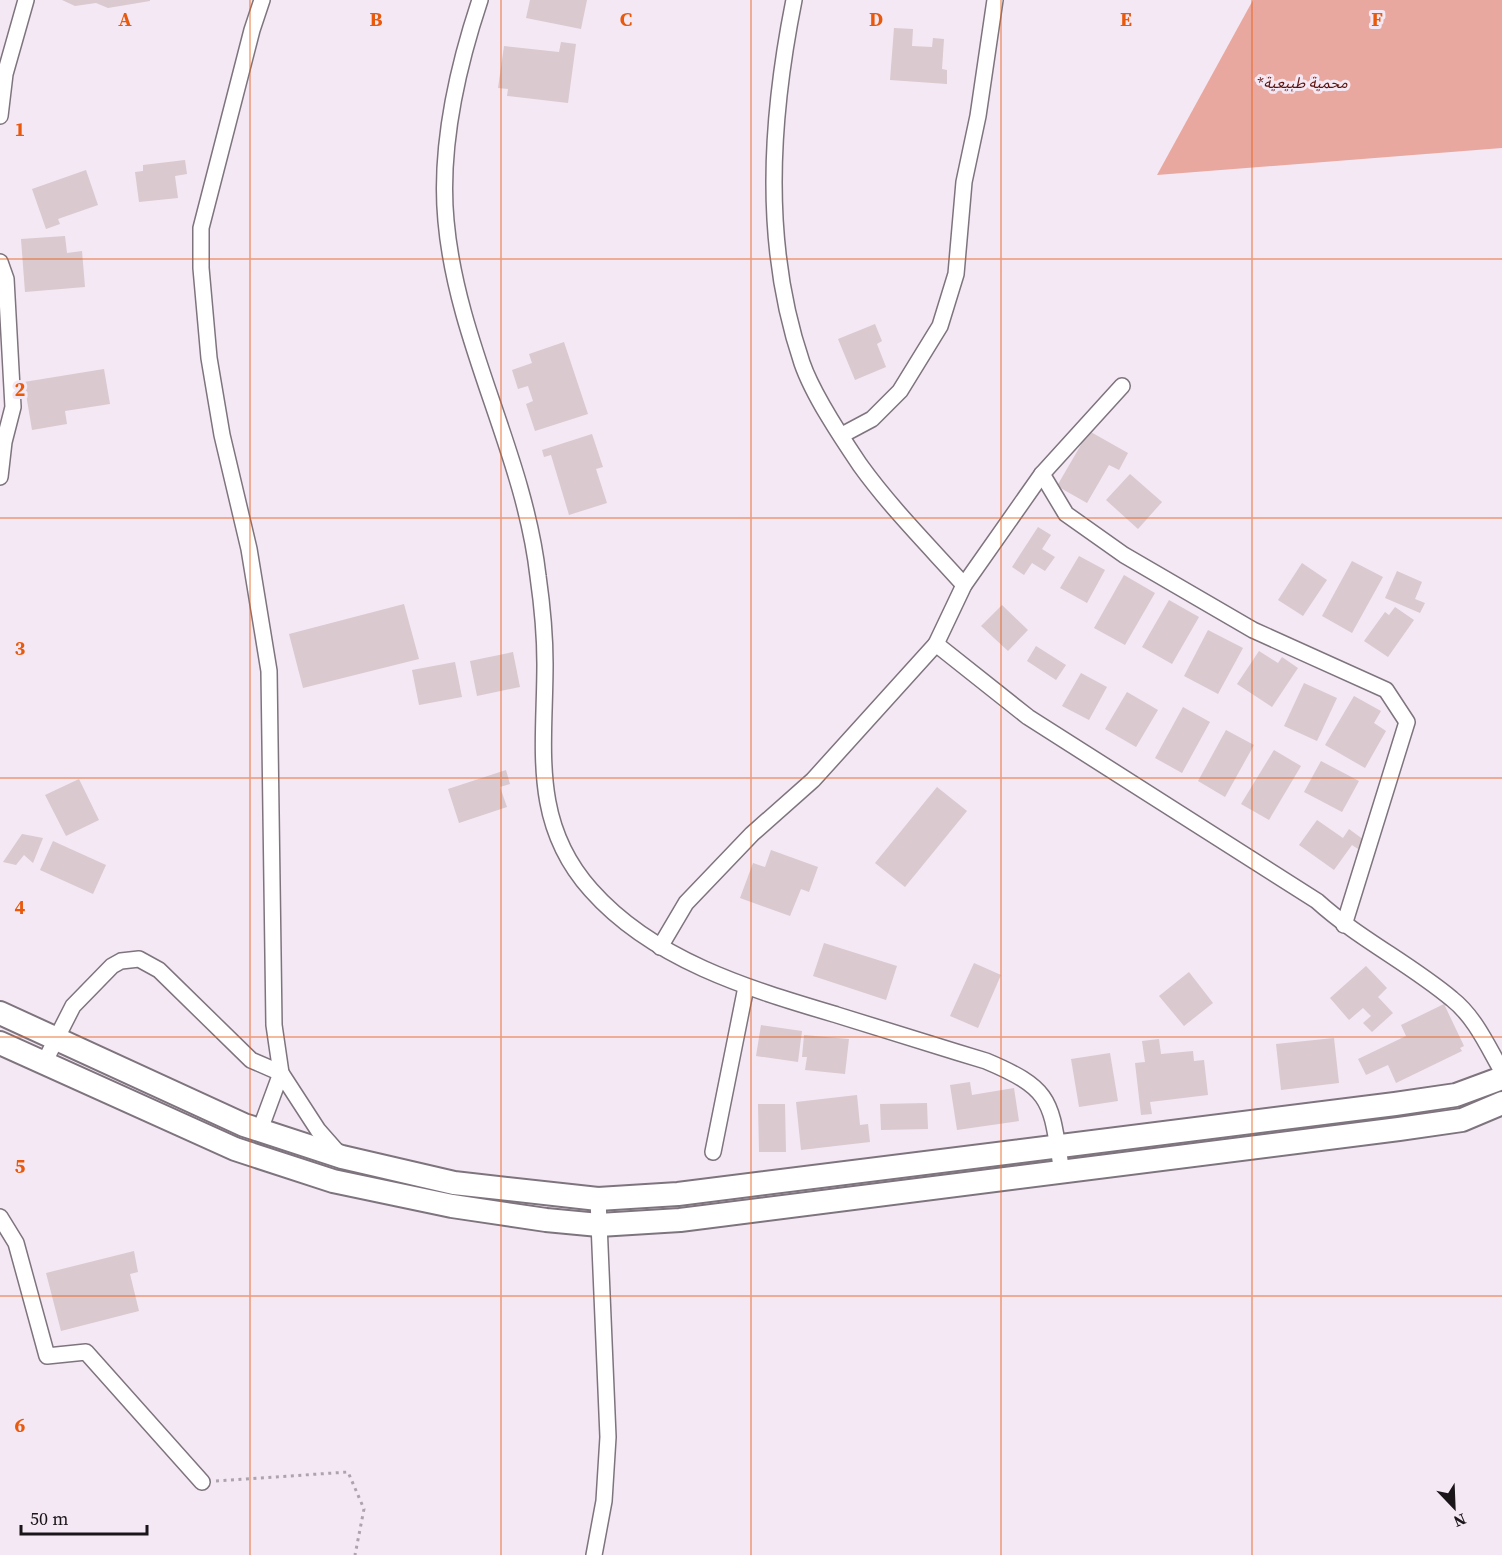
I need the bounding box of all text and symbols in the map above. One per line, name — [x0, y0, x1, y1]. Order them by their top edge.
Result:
text: A — [118, 5, 132, 33]
text: B — [369, 5, 383, 33]
text: C — [620, 5, 632, 33]
text: D — [869, 5, 883, 33]
text: E — [1120, 5, 1132, 33]
text: F — [1371, 5, 1383, 33]
park label: *محمية طبيعية — [1256, 72, 1348, 93]
text: 1 — [15, 115, 25, 143]
text: 2 — [15, 375, 26, 403]
text: 3 — [15, 634, 26, 662]
text: 4 — [15, 893, 26, 921]
text: 5 — [15, 1152, 26, 1180]
text: 6 — [15, 1411, 26, 1439]
north arrow — [1424, 1477, 1484, 1537]
scale bar — [21, 1498, 147, 1536]
text: 50 m — [30, 1506, 68, 1531]
text: N — [1450, 1508, 1470, 1533]

